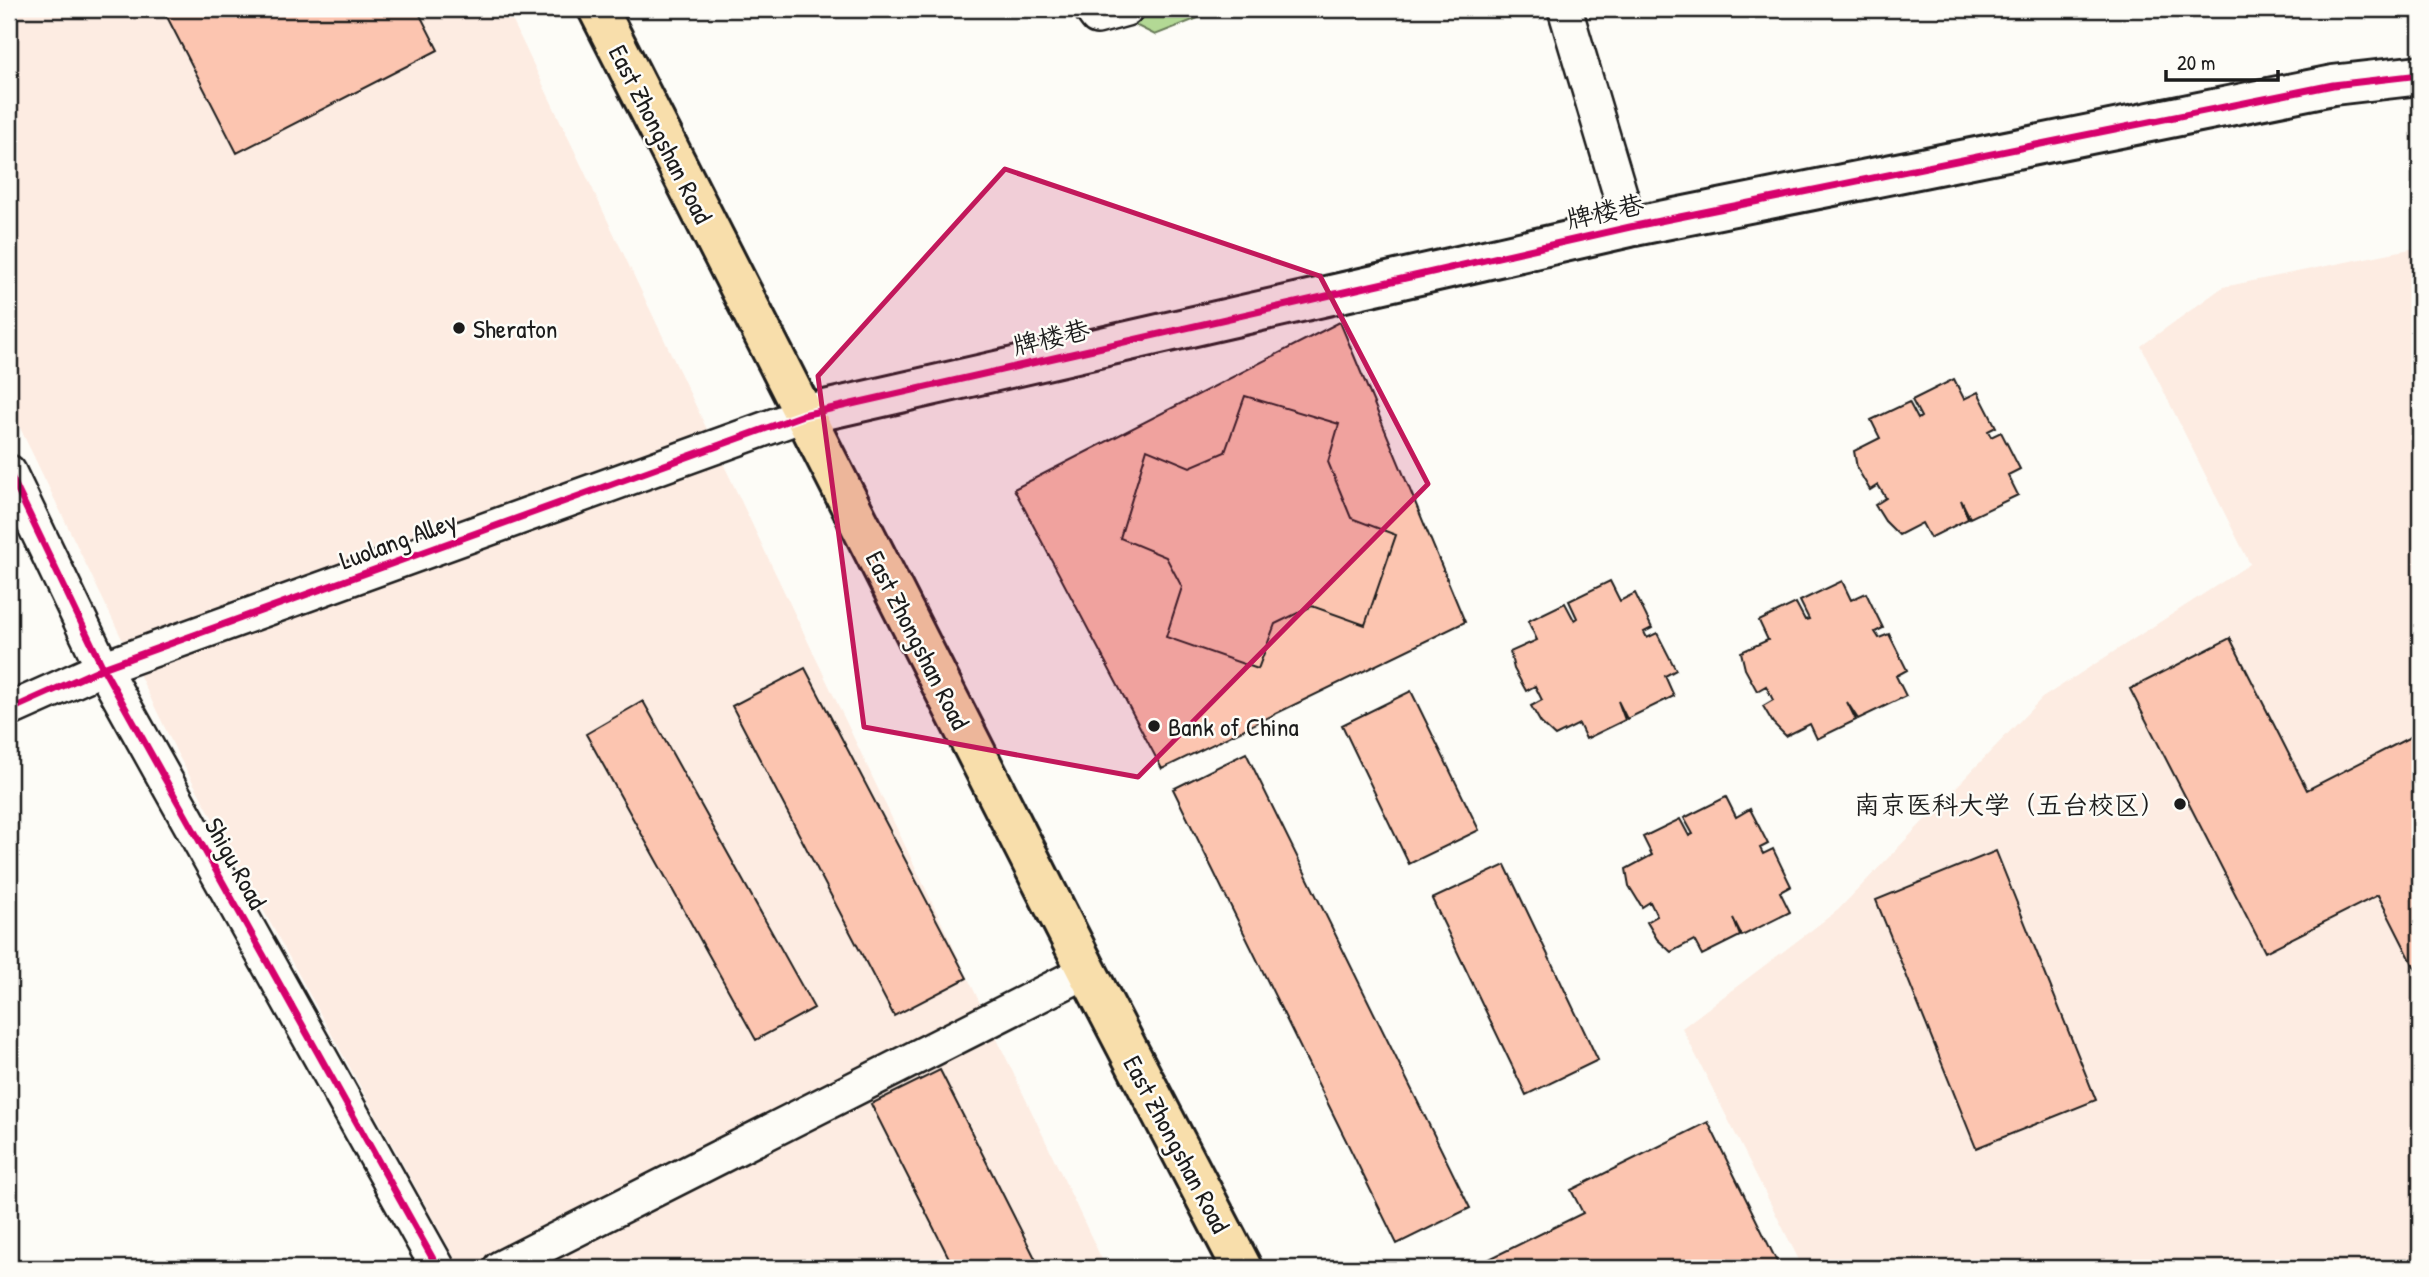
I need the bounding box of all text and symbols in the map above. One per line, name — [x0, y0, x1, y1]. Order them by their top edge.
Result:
scale bar — [2166, 38, 2278, 82]
street label: East Zhongshan Road — [601, 39, 721, 229]
text: 20 m — [2177, 48, 2215, 77]
street label: 牌楼巷 — [1563, 186, 1647, 236]
place label: Sheraton — [473, 311, 558, 346]
street label: 牌楼巷 — [1009, 311, 1093, 363]
marker: Sheraton — [451, 320, 467, 336]
street label: Luolang Alley — [335, 503, 461, 577]
street label: East Zhongshan Road — [858, 545, 978, 735]
place label: Bank of China — [1168, 709, 1299, 744]
marker: Bank of China — [1146, 718, 1162, 734]
place label: 南京医科大学（五台校区） — [1854, 787, 2166, 822]
marker: 南京医科大学（五台校区） — [2172, 796, 2188, 812]
street label: Shigu Road — [197, 811, 275, 915]
street label: East Zhongshan Road — [1116, 1049, 1238, 1239]

